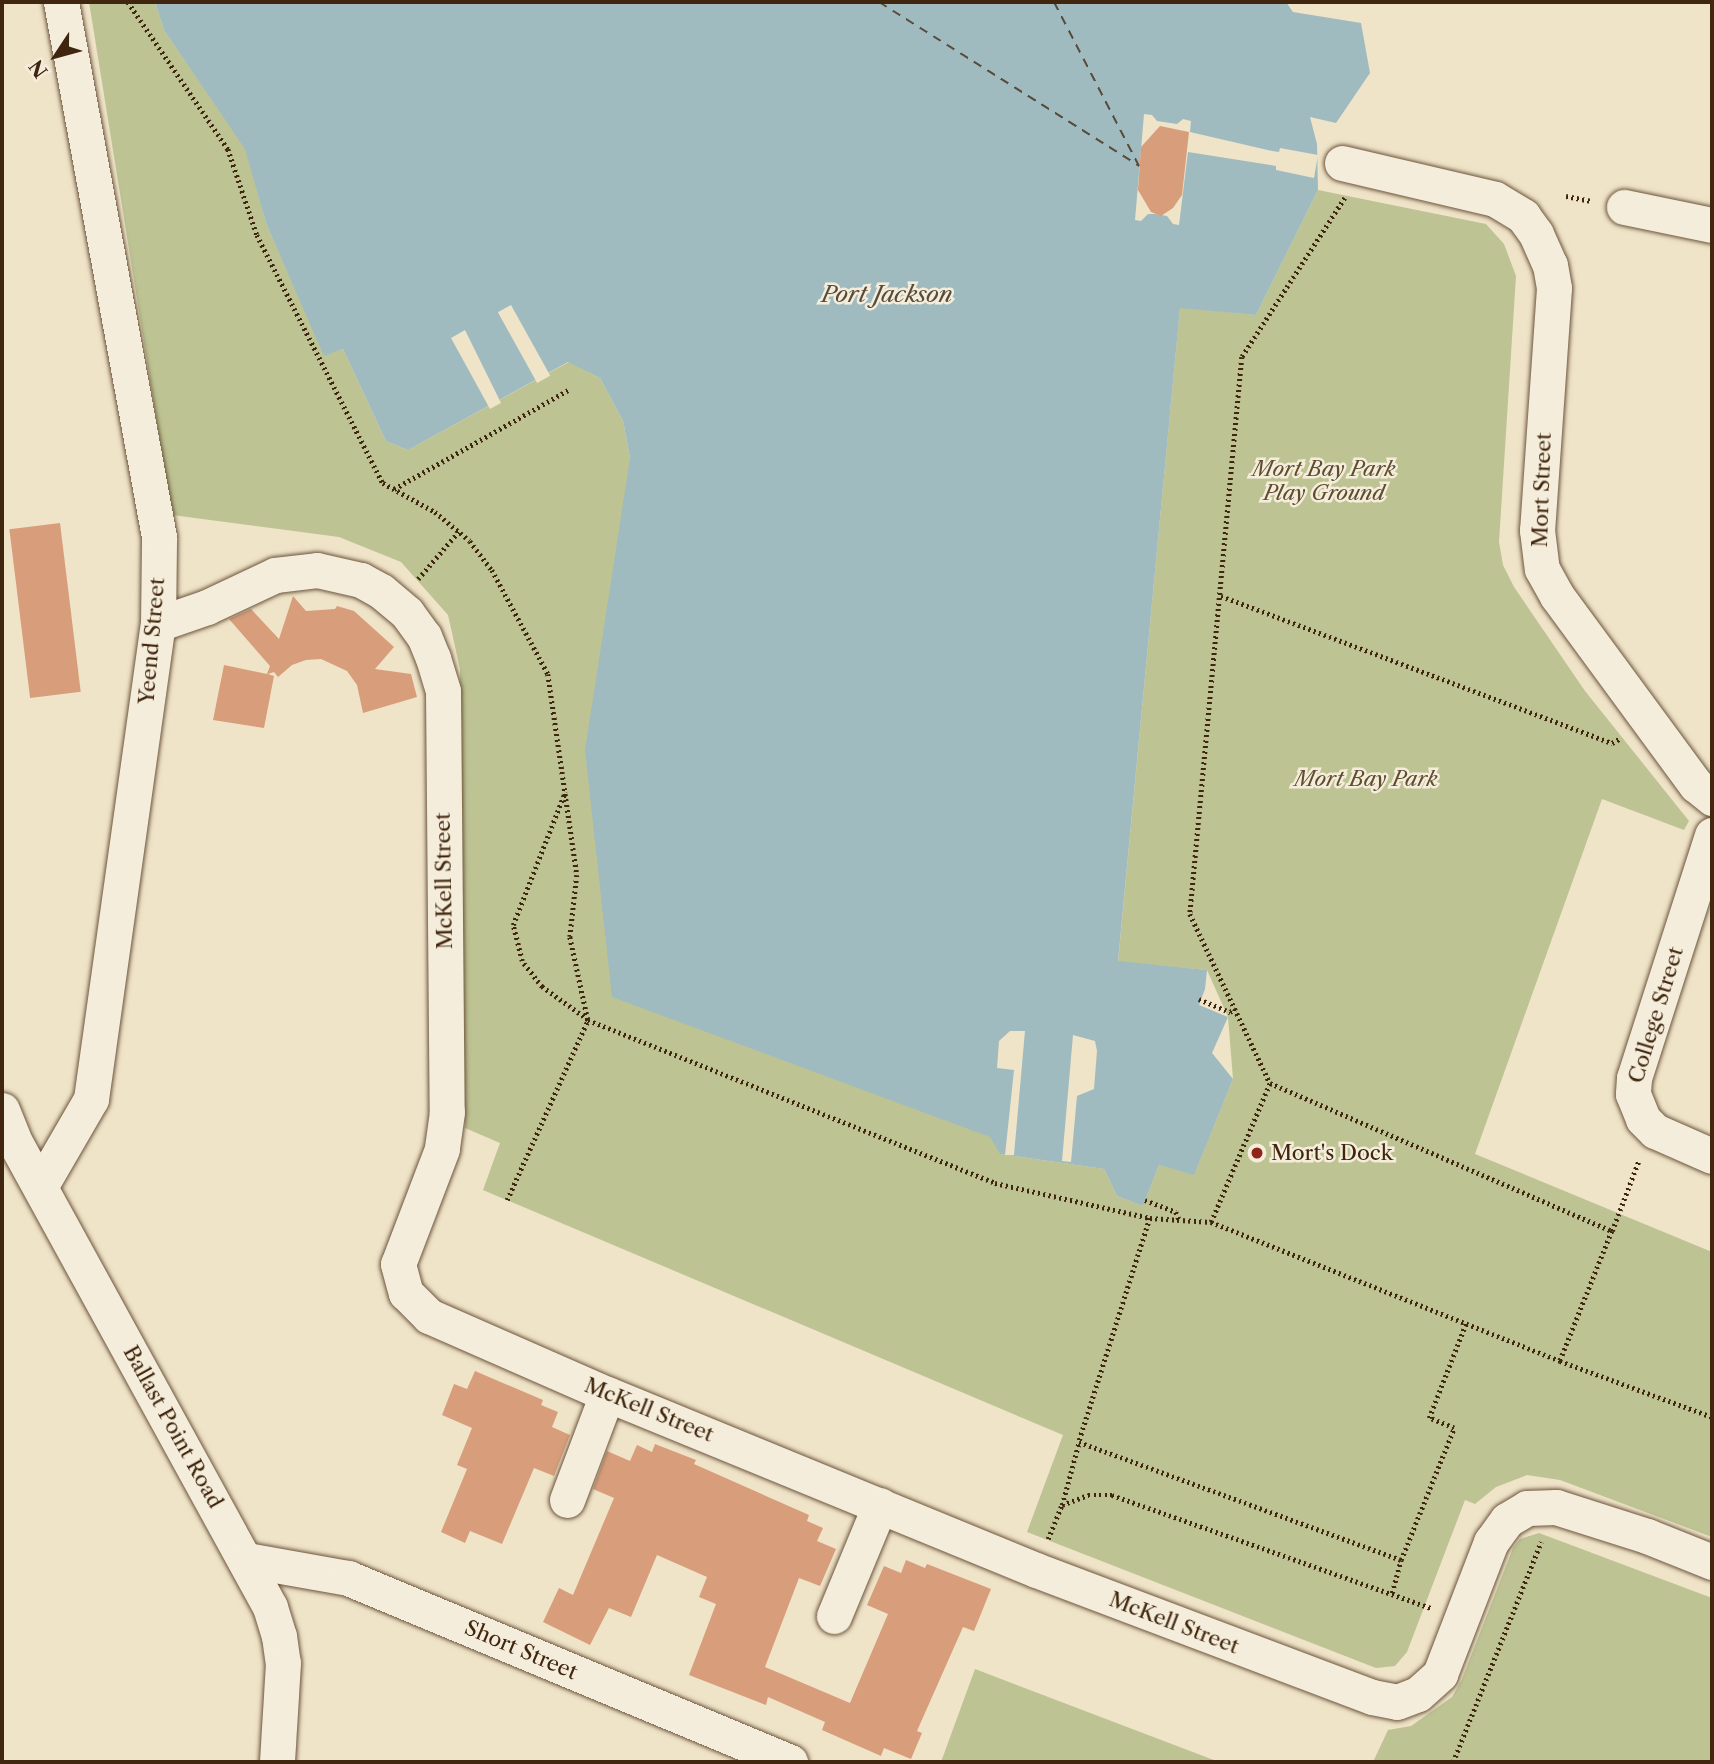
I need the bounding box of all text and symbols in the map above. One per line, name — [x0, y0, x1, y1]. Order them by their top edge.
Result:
north arrow — [21, 21, 91, 91]
text: N — [24, 55, 53, 82]
water label: Port Jackson — [822, 280, 952, 308]
street label: Mort Street — [1527, 432, 1557, 548]
park label: Mort Bay Park Play Ground — [1252, 456, 1396, 506]
street label: Yeend Street — [134, 577, 170, 705]
park label: Mort Bay Park — [1294, 766, 1438, 792]
street label: McKell Street — [430, 812, 458, 950]
street label: College Street — [1623, 944, 1689, 1086]
place label: Mort's Dock — [1271, 1140, 1393, 1166]
marker: Mort's Dock — [1249, 1145, 1265, 1161]
street label: Ballast Point Road — [118, 1341, 228, 1513]
street label: McKell Street — [581, 1373, 717, 1447]
street label: McKell Street — [1106, 1587, 1242, 1659]
street label: Short Street — [461, 1615, 581, 1685]

